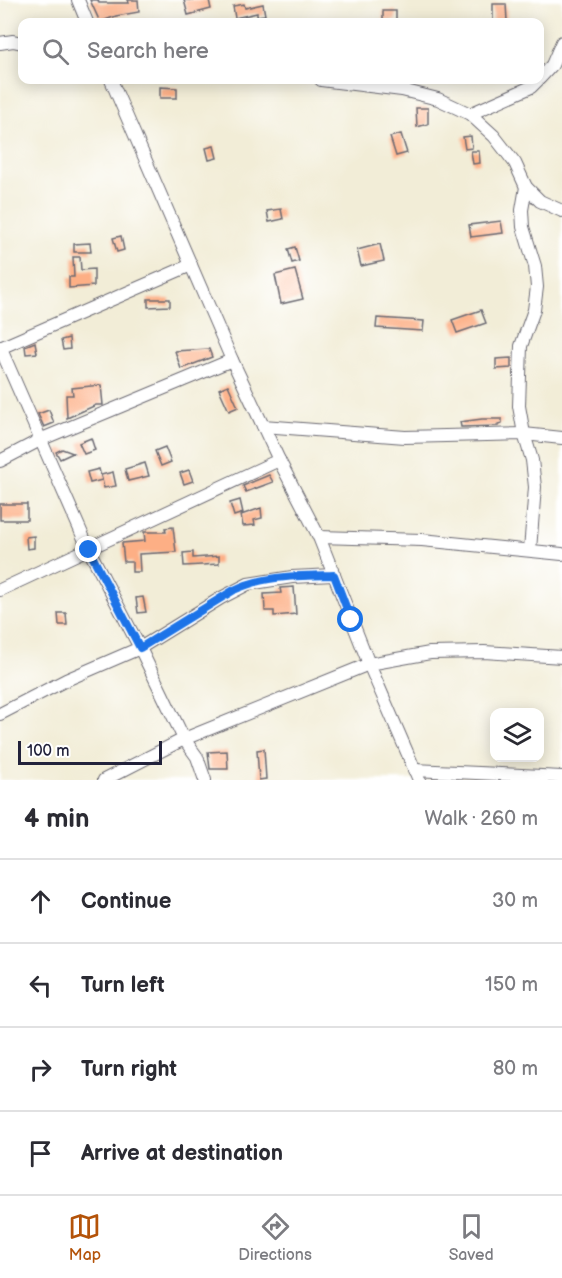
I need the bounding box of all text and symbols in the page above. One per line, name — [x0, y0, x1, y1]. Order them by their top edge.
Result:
search box — [18, 18, 544, 84]
icon: search — [39, 35, 72, 68]
text: Search here — [87, 38, 209, 65]
route end — [75, 536, 101, 562]
route start — [337, 606, 363, 632]
map controls — [490, 708, 544, 762]
button: layers — [490, 708, 544, 762]
scale bar — [18, 738, 162, 766]
text: 100 m — [27, 742, 70, 761]
text: 4 min — [24, 804, 89, 835]
text: Walk · 260 m — [425, 807, 538, 831]
icon: ahead — [24, 885, 57, 918]
text: Continue — [81, 888, 171, 915]
text: 30 m — [492, 889, 538, 913]
icon: left — [24, 969, 57, 1002]
text: Turn left — [81, 972, 165, 999]
text: 150 m — [485, 973, 538, 997]
icon: right — [24, 1053, 57, 1086]
text: Turn right — [81, 1056, 177, 1083]
text: 80 m — [493, 1057, 538, 1081]
icon: arrive — [24, 1137, 57, 1170]
text: Arrive at destination — [81, 1140, 283, 1167]
tab: Map — [68, 1210, 101, 1265]
tab: Directions — [238, 1210, 312, 1265]
tab: Saved — [449, 1210, 494, 1265]

